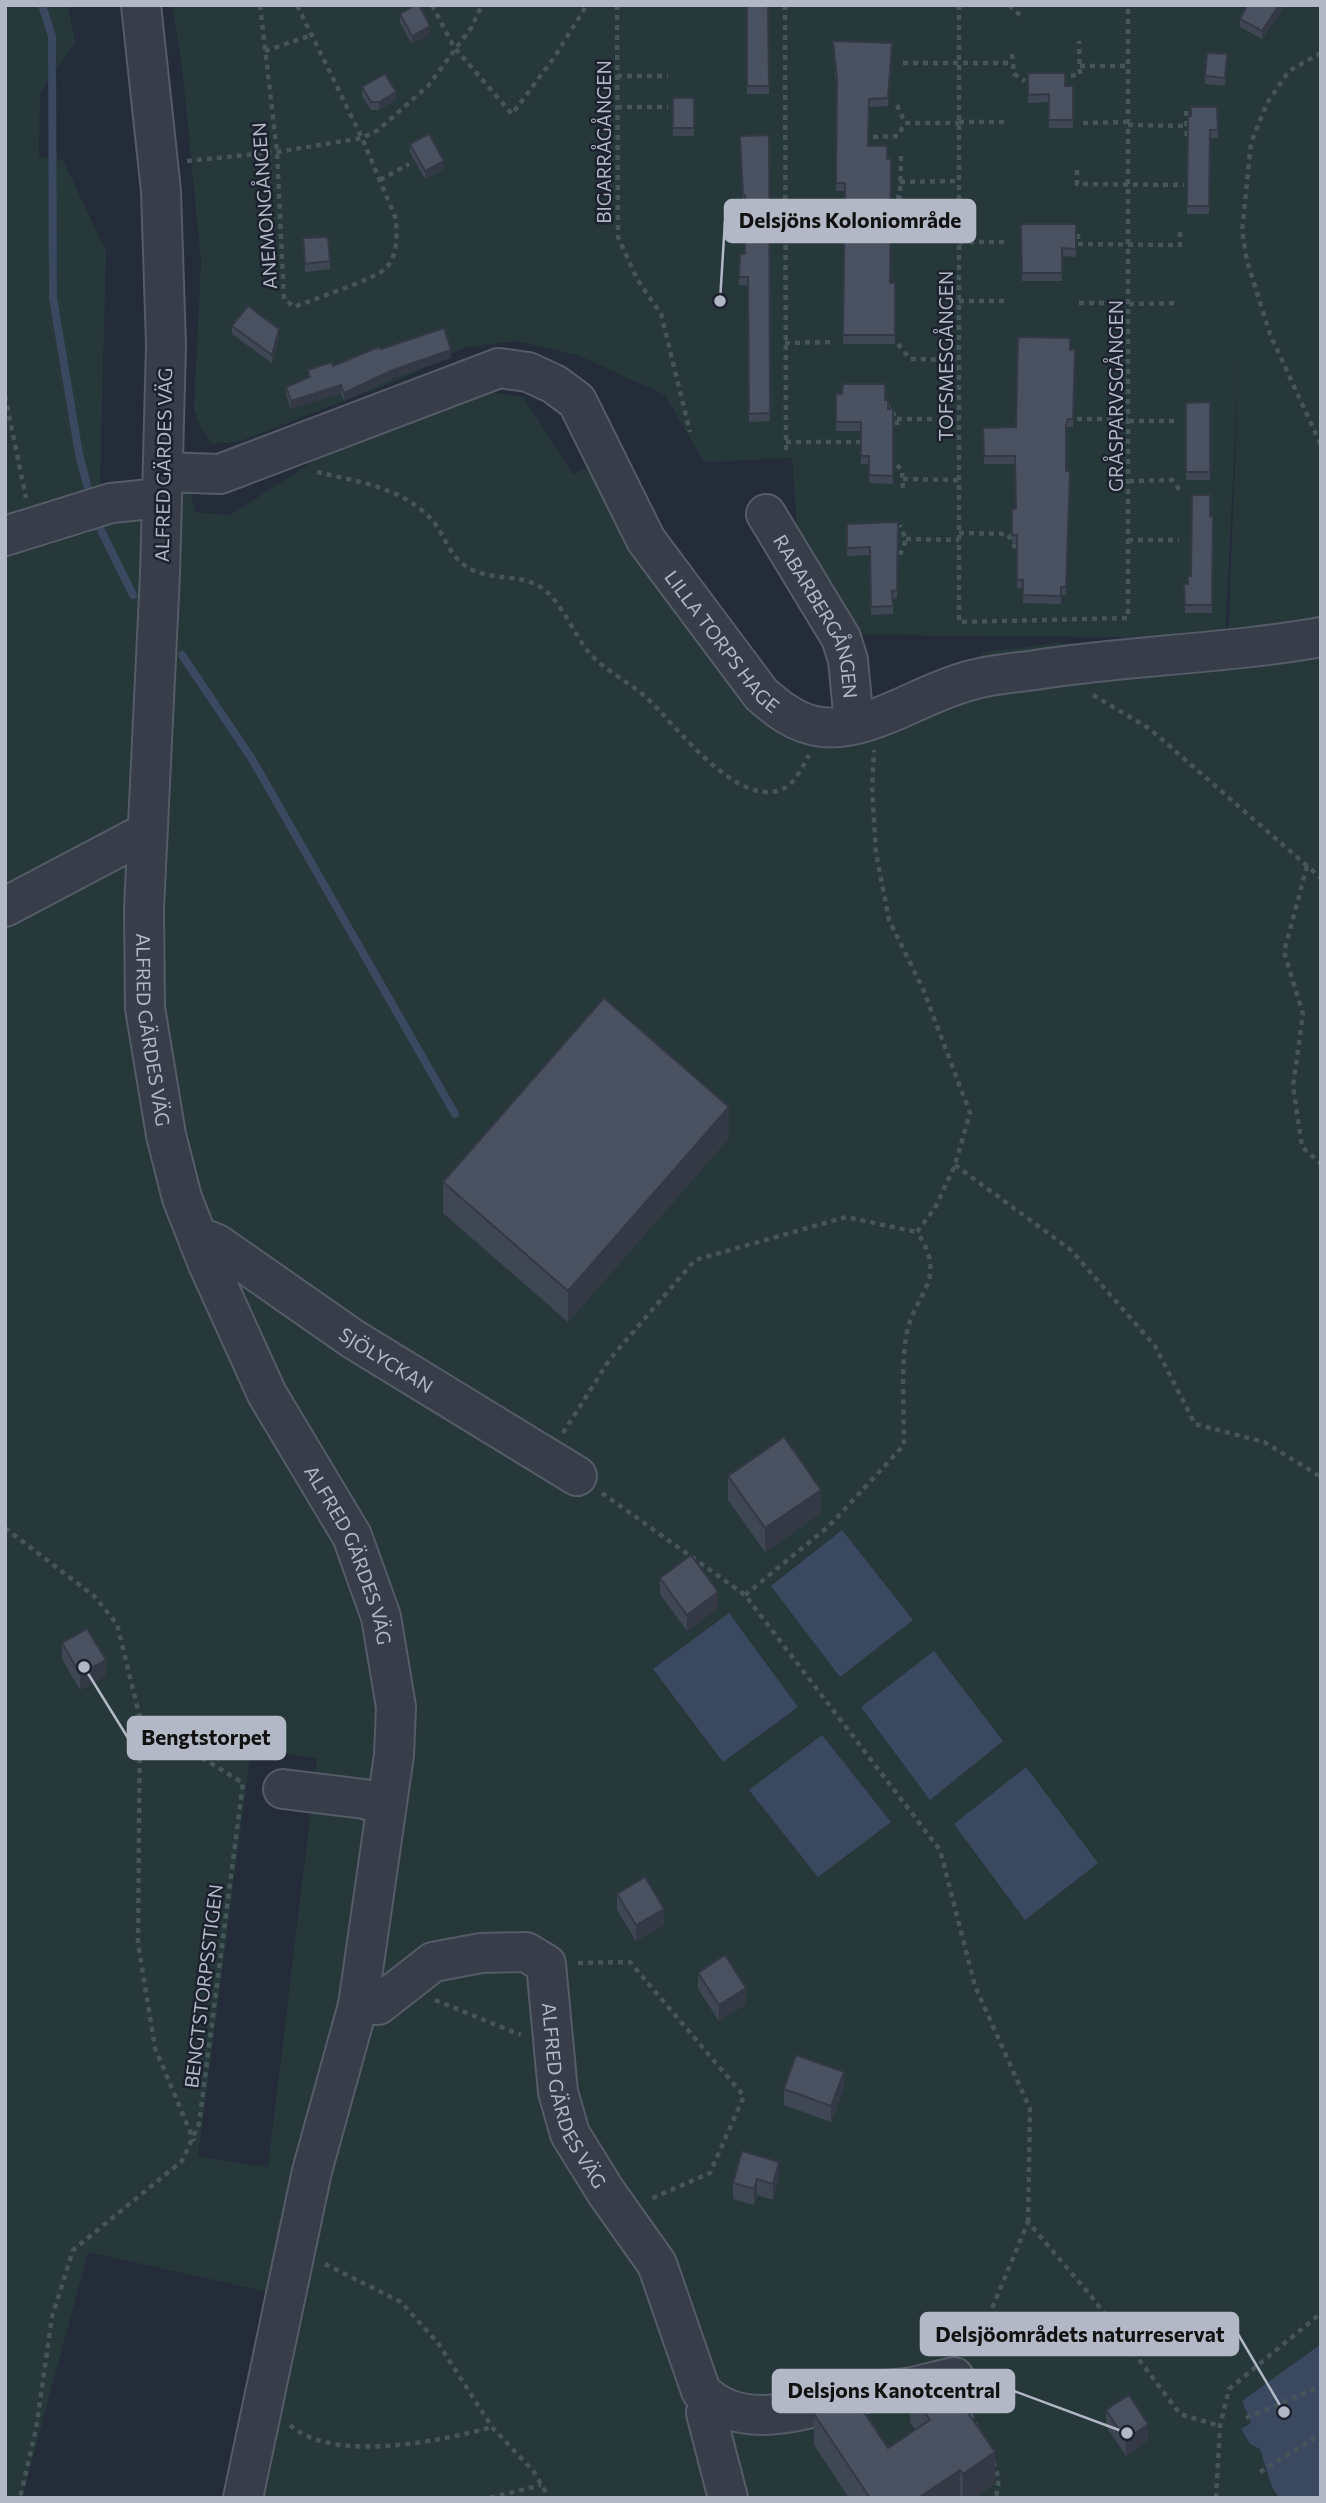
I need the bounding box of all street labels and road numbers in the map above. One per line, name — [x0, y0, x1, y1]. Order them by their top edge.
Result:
street label: BIGARRÅGÅNGEN — [591, 60, 615, 224]
street label: ANEMONGÅNGEN — [246, 122, 281, 290]
street label: TOFSMESGÅNGEN — [933, 271, 957, 441]
street label: GRÅSPARVSGÅNGEN — [1103, 300, 1127, 492]
street label: ALFRED GÄRDES VÄG — [150, 368, 176, 562]
street label: RABARBERGÅNGEN — [769, 530, 863, 699]
street label: LILLA TORPS HAGE — [661, 565, 785, 717]
street label: ALFRED GÄRDES VÄG — [133, 933, 176, 1128]
street label: SJÖLYCKAN — [335, 1322, 438, 1397]
street label: ALFRED GÄRDES VÄG — [301, 1461, 397, 1646]
street label: BENGTSTORPSSTIGEN — [179, 1883, 227, 2089]
street label: ALFRED GÄRDES VÄG — [538, 2001, 612, 2192]

